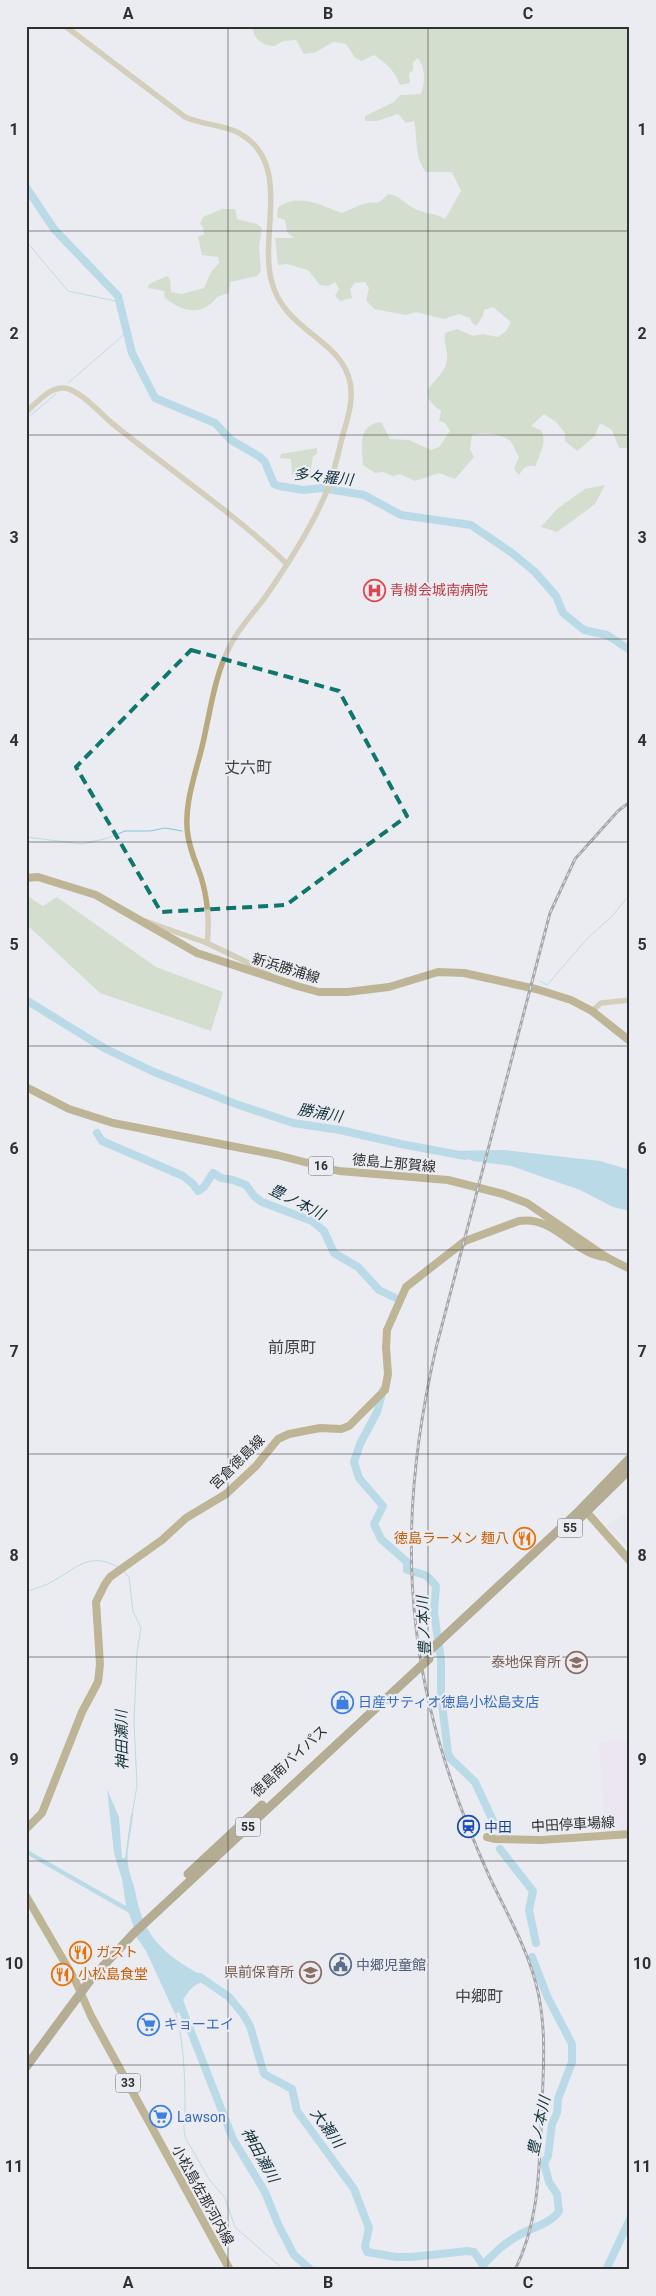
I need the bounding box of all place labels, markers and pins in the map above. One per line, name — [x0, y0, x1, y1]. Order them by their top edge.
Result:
hospital icon: 青樹会城南病院 — [362, 578, 386, 602]
place label: 青樹会城南病院 — [390, 582, 488, 598]
restaurant icon: 徳島ラーメン 麺八 — [513, 1526, 537, 1550]
place label: 徳島ラーメン 麺八 — [394, 1530, 509, 1546]
school or university icon: 泰地保育所 — [565, 1650, 589, 1674]
place label: 泰地保育所 — [491, 1654, 561, 1670]
shop icon: 日産サティオ徳島小松島支店 — [330, 1690, 354, 1714]
place label: 日産サティオ徳島小松島支店 — [358, 1694, 539, 1710]
station icon: 中田 — [456, 1815, 480, 1839]
place label: 中田 — [484, 1819, 512, 1835]
restaurant icon: ガスト — [68, 1940, 92, 1964]
place label: ガスト — [96, 1944, 138, 1960]
public building icon: 中郷児童館 — [328, 1953, 352, 1977]
place label: 中郷児童館 — [356, 1957, 426, 1973]
school or university icon: 県前保育所 — [298, 1960, 322, 1984]
restaurant icon: 小松島食堂 — [50, 1962, 74, 1986]
place label: 県前保育所 — [224, 1964, 294, 1980]
place label: 小松島食堂 — [78, 1966, 148, 1982]
supermarket icon: キョーエイ — [136, 2012, 160, 2036]
place label: キョーエイ — [164, 2016, 234, 2032]
supermarket icon: Lawson — [149, 2105, 173, 2129]
place label: Lawson — [177, 2109, 226, 2125]

